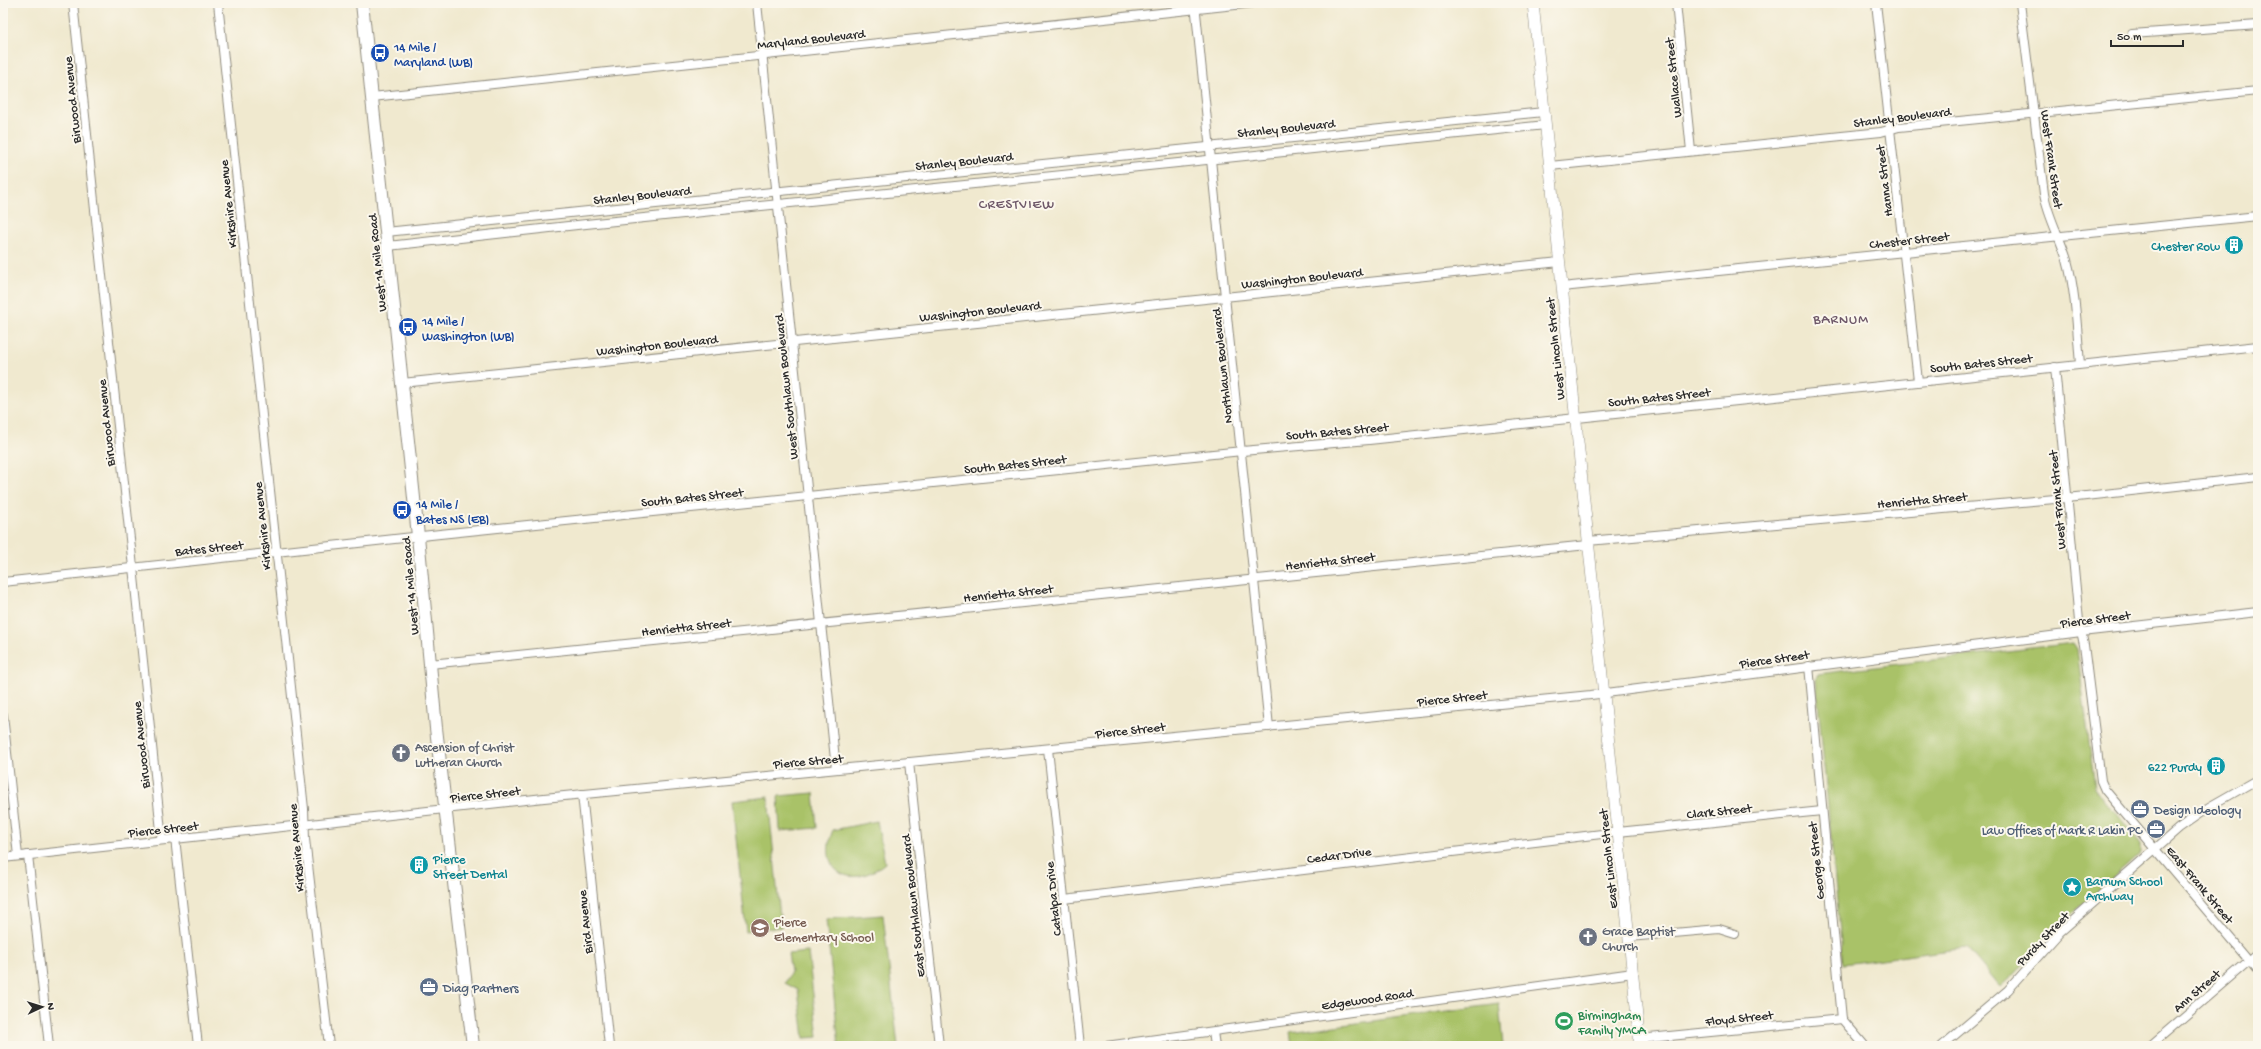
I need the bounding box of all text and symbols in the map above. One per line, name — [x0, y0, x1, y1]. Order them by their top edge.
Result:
scale bar — [2111, 22, 2183, 48]
street label: Maryland Boulevard — [757, 27, 867, 54]
text: 50 m — [2117, 31, 2142, 45]
street label: Wallace Street — [1663, 35, 1686, 118]
place label: 14 Mile / Maryland (WB) — [393, 41, 473, 71]
bus stop icon: 14 Mile / Maryland (WB) — [369, 42, 391, 64]
street label: Birwood Avenue — [61, 55, 86, 145]
street label: Stanley Boulevard — [1853, 105, 1953, 132]
street label: West Frank Street — [2036, 109, 2065, 211]
street label: Stanley Boulevard — [1237, 117, 1337, 142]
street label: Hanna Street — [1873, 142, 1897, 217]
street label: Stanley Boulevard — [915, 150, 1015, 175]
street label: Kirkshire Avenue — [217, 159, 242, 249]
street label: Stanley Boulevard — [593, 184, 693, 209]
district label: CRESTVIEW — [979, 197, 1055, 214]
street label: West 14 Mile Road — [366, 212, 391, 312]
street label: Chester Street — [1869, 230, 1951, 253]
building icon: Chester Row — [2223, 234, 2245, 256]
place label: Chester Row — [2151, 240, 2220, 255]
street label: Washington Boulevard — [1241, 266, 1365, 293]
street label: West Lincoln Street — [1543, 295, 1569, 401]
street label: Washington Boulevard — [919, 299, 1043, 326]
street label: Northlawn Boulevard — [1210, 306, 1237, 424]
street label: West Southlawn Boulevard — [772, 312, 803, 460]
district label: BARNUM — [1812, 312, 1869, 329]
place label: 14 Mile / Washington (WB) — [421, 315, 515, 345]
bus stop icon: 14 Mile / Washington (WB) — [397, 316, 419, 338]
street label: Washington Boulevard — [596, 333, 720, 360]
street label: South Bates Street — [1929, 351, 2035, 377]
street label: Birwood Avenue — [95, 378, 120, 468]
street label: South Bates Street — [1607, 385, 1713, 411]
street label: South Bates Street — [1285, 420, 1391, 444]
street label: West Frank Street — [2047, 448, 2070, 550]
street label: South Bates Street — [963, 452, 1069, 478]
street label: Kirkshire Avenue — [251, 481, 276, 571]
street label: South Bates Street — [640, 485, 746, 511]
street label: Henrietta Street — [1877, 490, 1969, 513]
place label: 14 Mile / Bates NS (EB) — [415, 498, 489, 528]
bus stop icon: 14 Mile / Bates NS (EB) — [391, 499, 413, 521]
street label: West 14 Mile Road — [400, 535, 423, 635]
street label: Bates Street — [173, 538, 246, 561]
street label: Henrietta Street — [1285, 550, 1377, 575]
street label: Henrietta Street — [963, 582, 1055, 607]
street label: Pierce Street — [2059, 609, 2133, 632]
street label: Henrietta Street — [641, 616, 733, 641]
street label: Pierce Street — [1738, 648, 1812, 673]
street label: Pierce Street — [1416, 688, 1490, 711]
street label: Birwood Avenue — [130, 700, 155, 790]
street label: Pierce Street — [1094, 720, 1168, 743]
place label: Ascension of Christ Lutheran Church — [415, 741, 515, 771]
church icon: Ascension of Christ Lutheran Church — [390, 742, 412, 764]
street label: Pierce Street — [772, 752, 846, 773]
building icon: 622 Purdy — [2205, 755, 2227, 777]
place label: 622 Purdy — [2148, 761, 2203, 776]
street label: Pierce Street — [449, 784, 523, 807]
office icon: Design Ideology — [2129, 798, 2151, 820]
street label: Clark Street — [1686, 801, 1754, 823]
street label: Kirkshire Avenue — [286, 803, 309, 892]
place label: Design Ideology — [2153, 804, 2242, 819]
street label: East Lincoln Street — [1597, 806, 1622, 909]
office icon: Law Offices of Mark R Lakin PC — [2145, 818, 2167, 840]
street label: Pierce Street — [127, 819, 201, 842]
street label: George Street — [1806, 819, 1829, 900]
place label: Law Offices of Mark R Lakin PC — [1982, 824, 2143, 839]
street label: East Southlawn Boulevard — [899, 832, 929, 978]
street label: East Frank Street — [2162, 844, 2237, 929]
street label: Cedar Drive — [1306, 845, 1373, 868]
place label: Pierce Street Dental — [432, 853, 508, 883]
building icon: Pierce Street Dental — [408, 854, 430, 876]
street label: Catalpa Drive — [1043, 861, 1066, 937]
place label: Barnum School Archway — [2085, 875, 2163, 905]
place icon: Barnum School Archway — [2061, 876, 2083, 898]
street label: Bird Avenue — [576, 889, 597, 955]
street label: Purdy Street — [2014, 908, 2075, 971]
place label: Pierce Elementary School — [773, 916, 874, 946]
school or university icon: Pierce Elementary School — [749, 917, 771, 939]
place label: Grace Baptist Church — [1602, 925, 1676, 955]
church icon: Grace Baptist Church — [1577, 926, 1599, 948]
street label: Ann Street — [2171, 966, 2226, 1016]
office icon: Diag Partners — [418, 976, 440, 998]
place label: Diag Partners — [442, 982, 520, 997]
street label: Edgewood Road — [1321, 986, 1416, 1014]
north arrow — [22, 987, 62, 1027]
text: N — [44, 1002, 56, 1010]
street label: Floyd Street — [1704, 1008, 1776, 1031]
place label: Birmingham Family YMCA — [1577, 1009, 1647, 1039]
sports icon: Birmingham Family YMCA — [1553, 1010, 1575, 1032]

